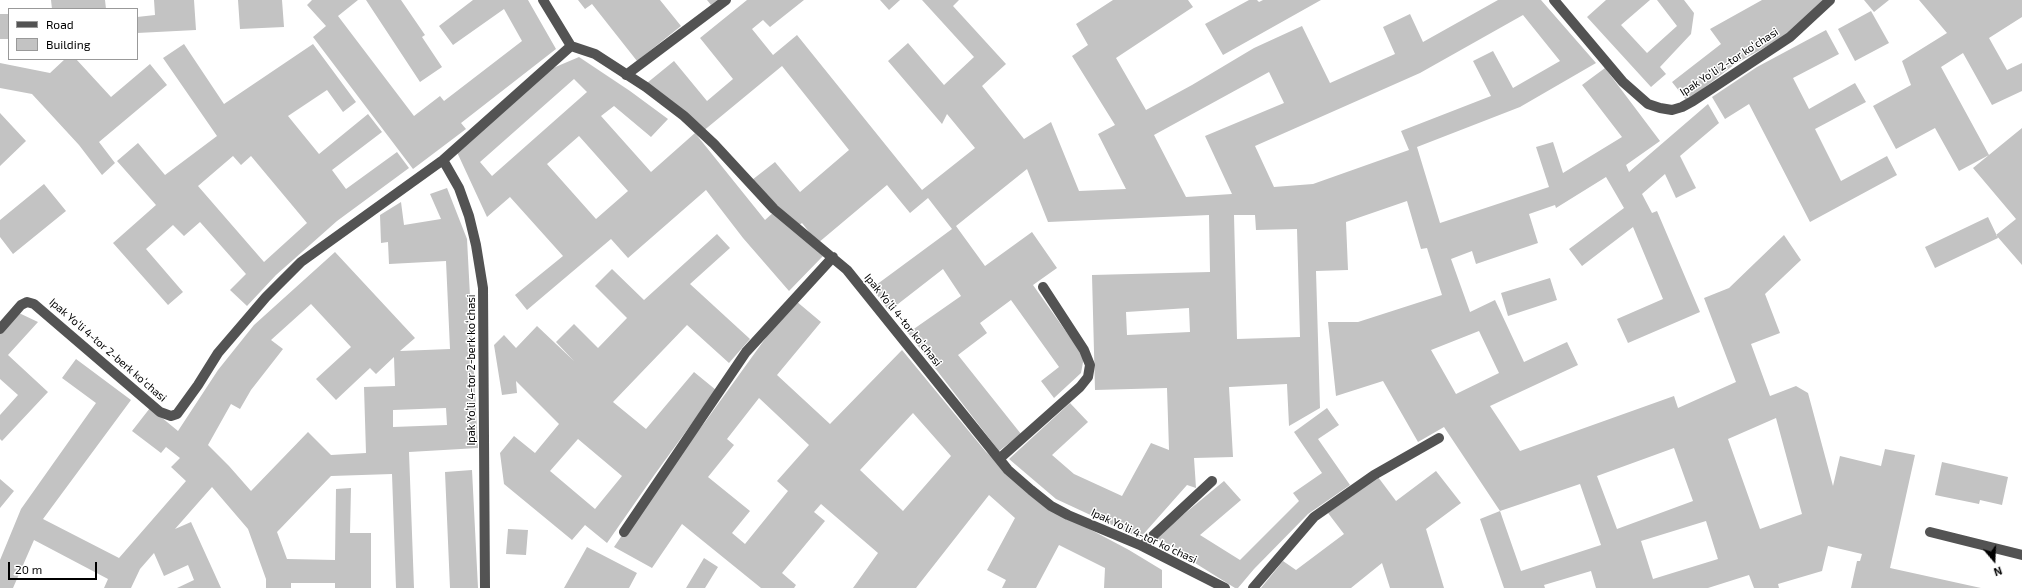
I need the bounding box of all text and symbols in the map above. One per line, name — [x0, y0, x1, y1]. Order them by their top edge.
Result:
legend — [8, 8, 138, 60]
text: Road — [46, 17, 74, 31]
street label: Ipak Yoʻli 2-tor koʻchasi — [1677, 25, 1781, 99]
text: Building — [46, 37, 90, 51]
street label: Ipak Yoʻli 4-tor koʻchasi — [862, 271, 944, 369]
street label: Ipak Yoʻli 4-tor 2-berk koʻchasi — [464, 294, 478, 446]
street label: Ipak Yoʻli 4-tor 2-berk koʻchasi — [47, 295, 169, 405]
street label: Ipak Yoʻli 4-tor koʻchasi — [1089, 506, 1199, 566]
north arrow — [1974, 540, 2014, 580]
scale bar — [10, 554, 99, 580]
text: 20 m — [15, 562, 42, 576]
text: N — [1992, 564, 2004, 579]

